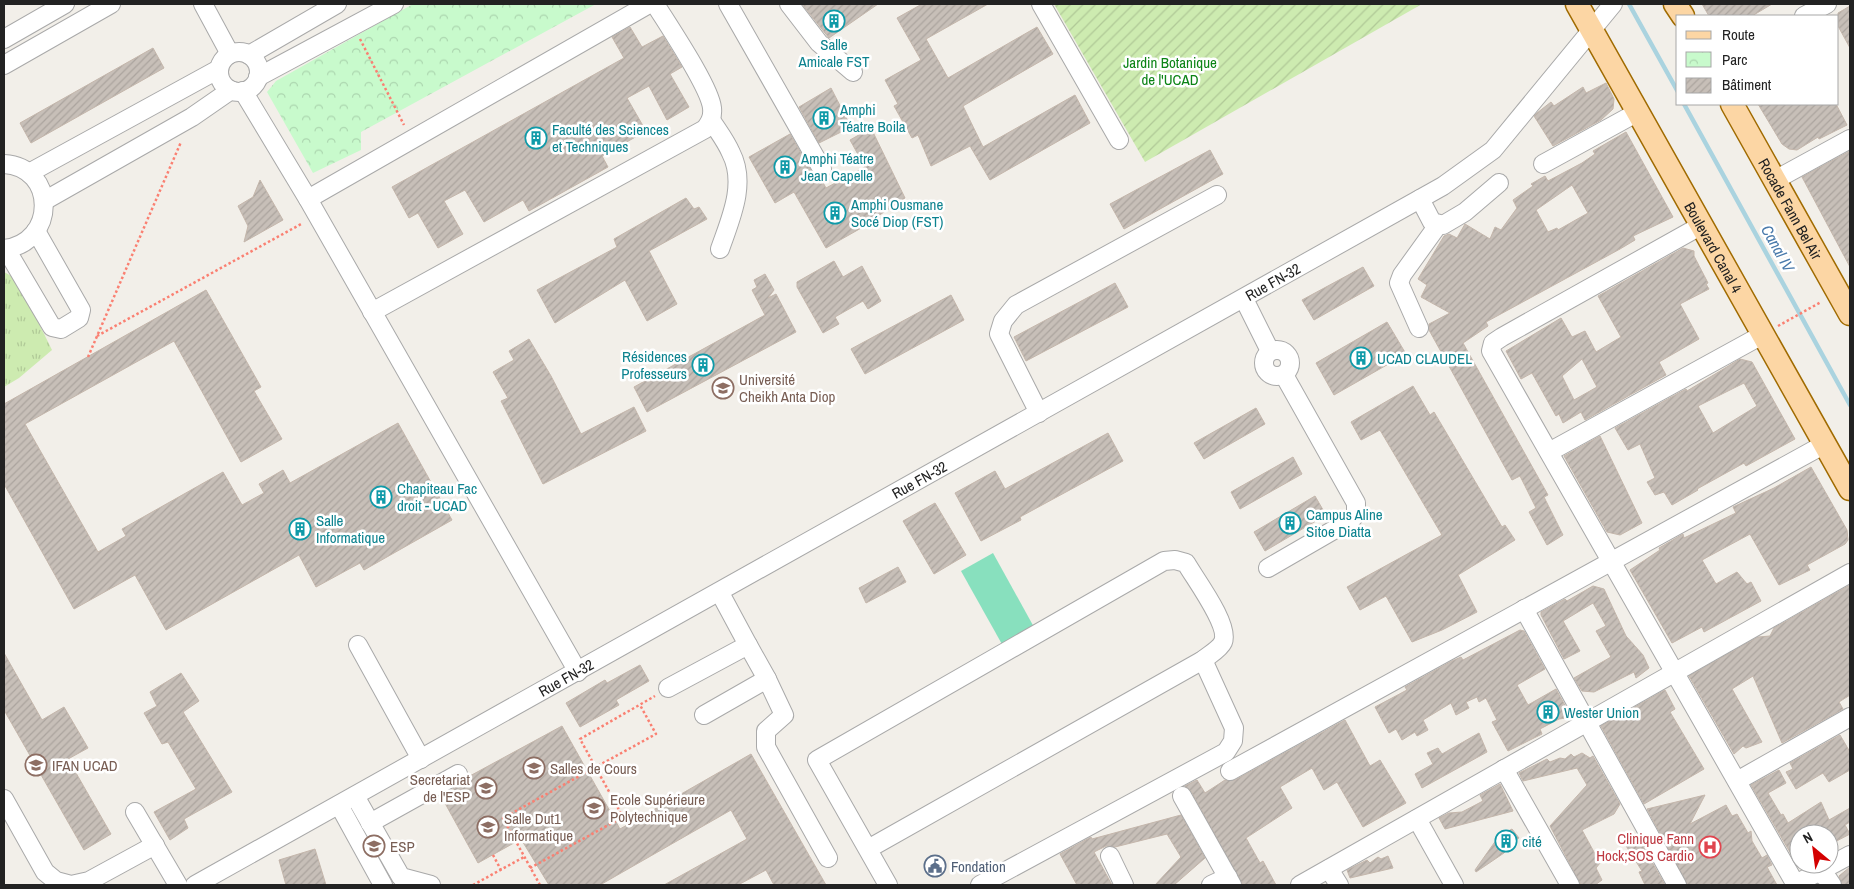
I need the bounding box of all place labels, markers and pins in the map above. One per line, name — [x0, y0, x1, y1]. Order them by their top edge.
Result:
building icon: Salle Amicale FST — [822, 9, 846, 33]
place label: Salle Amicale FST — [797, 34, 870, 72]
place label: Amphi Téatre Boila — [839, 99, 906, 137]
building icon: Amphi Téatre Boila — [812, 106, 836, 130]
place label: Faculté des Sciences et Techniques — [552, 119, 669, 157]
building icon: Faculté des Sciences et Techniques — [524, 126, 548, 150]
place label: Amphi Téatre Jean Capelle — [800, 148, 874, 186]
building icon: Amphi Téatre Jean Capelle — [773, 155, 797, 179]
place label: Amphi Ousmane Socé Diop (FST) — [850, 194, 943, 232]
building icon: Amphi Ousmane Socé Diop (FST) — [823, 201, 847, 225]
place label: Résidences Professeurs — [621, 346, 687, 384]
building icon: UCAD CLAUDEL — [1349, 346, 1373, 370]
place label: UCAD CLAUDEL — [1377, 348, 1472, 369]
building icon: Résidences Professeurs — [691, 353, 715, 377]
place label: Université Cheikh Anta Diop — [739, 369, 836, 407]
school or university icon: Université Cheikh Anta Diop — [711, 376, 735, 400]
place label: Chapiteau Fac droit - UCAD — [397, 478, 477, 516]
building icon: Chapiteau Fac droit - UCAD — [369, 485, 393, 509]
place label: Campus Aline Sitoe Diatta — [1306, 504, 1383, 542]
place label: Salle Informatique — [316, 510, 385, 548]
building icon: Campus Aline Sitoe Diatta — [1278, 511, 1302, 535]
building icon: Salle Informatique — [288, 517, 312, 541]
building icon: Wester Union — [1536, 700, 1560, 724]
place label: Wester Union — [1564, 702, 1639, 723]
school or university icon: IFAN UCAD — [24, 753, 48, 777]
place label: IFAN UCAD — [52, 755, 118, 776]
school or university icon: Salles de Cours — [522, 756, 546, 780]
place label: Salles de Cours — [550, 758, 637, 779]
place label: Secretariat de l'ESP — [410, 769, 471, 807]
school or university icon: Secretariat de l'ESP — [474, 776, 498, 800]
place label: Ecole Supérieure Polytechnique — [610, 789, 705, 827]
school or university icon: Ecole Supérieure Polytechnique — [582, 796, 606, 820]
place label: Salle Dut1 Informatique — [504, 808, 573, 846]
school or university icon: Salle Dut1 Informatique — [476, 815, 500, 839]
place label: Clinique Fann Hock;SOS Cardio — [1596, 828, 1694, 866]
building icon: cité — [1494, 829, 1518, 853]
place label: cité — [1522, 831, 1542, 852]
school or university icon: ESP — [362, 834, 386, 858]
hospital icon: Clinique Fann Hock;SOS Cardio — [1698, 835, 1722, 859]
place label: ESP — [390, 836, 415, 857]
public building icon: Fondation — [923, 854, 947, 878]
place label: Fondation — [951, 856, 1006, 877]

